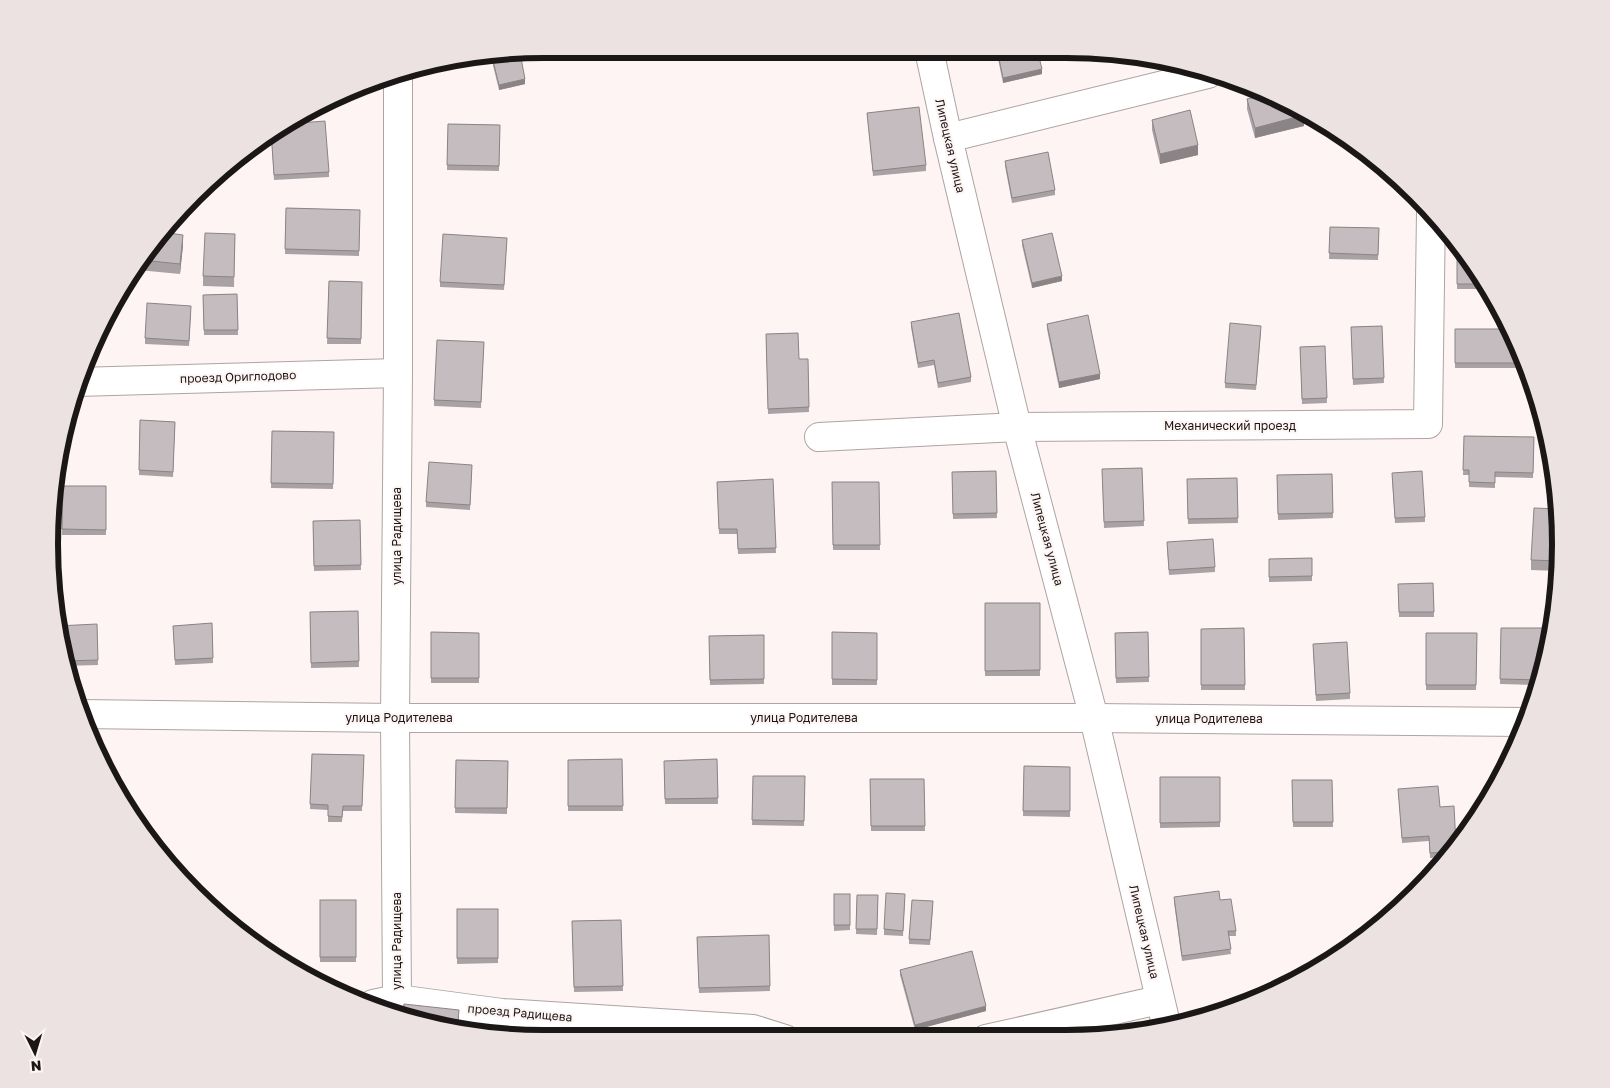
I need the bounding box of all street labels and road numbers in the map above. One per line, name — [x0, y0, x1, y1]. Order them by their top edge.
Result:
street label: Липецкая улица — [932, 97, 969, 194]
street label: проезд Ориглодово — [180, 367, 296, 386]
street label: Механический проезд — [1164, 418, 1296, 433]
street label: улица Радищева — [389, 487, 404, 585]
street label: Липецкая улица — [1028, 491, 1067, 587]
street label: улица Родителева — [345, 710, 453, 725]
street label: улица Родителева — [750, 710, 858, 725]
street label: улица Родителева — [1155, 711, 1263, 726]
street label: Липецкая улица — [1126, 883, 1163, 980]
street label: улица Радищева — [389, 892, 404, 990]
street label: проезд Радищева — [467, 1000, 573, 1025]

